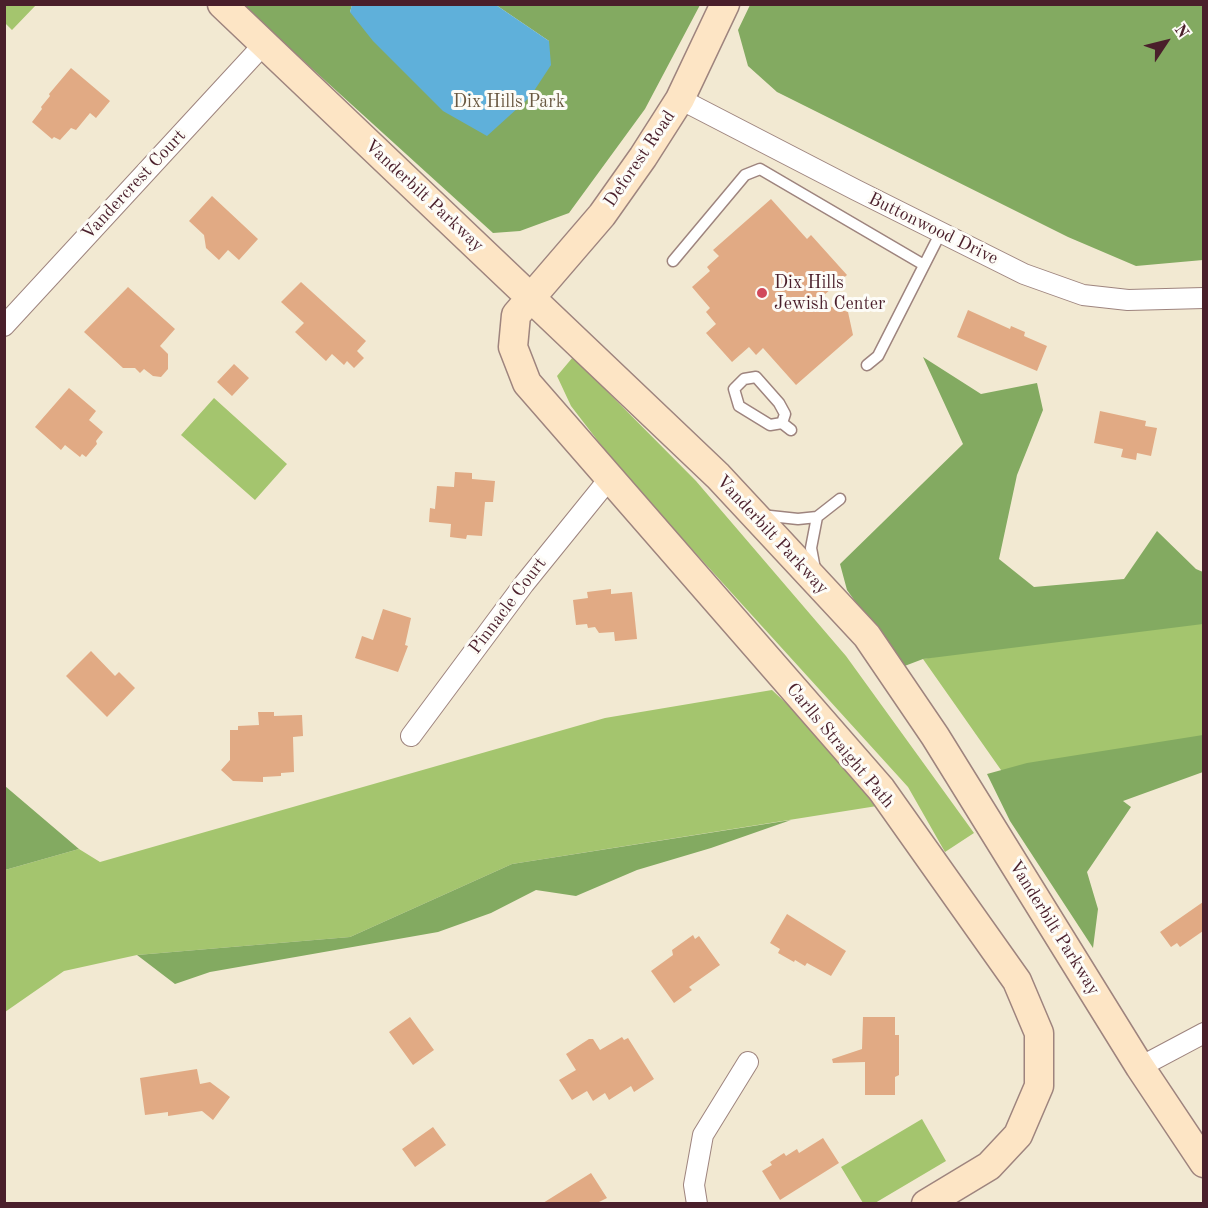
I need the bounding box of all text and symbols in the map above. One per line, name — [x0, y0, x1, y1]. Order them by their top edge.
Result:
north arrow — [1136, 12, 1196, 72]
text: N — [1171, 22, 1191, 41]
park label: Dix Hills Park — [453, 91, 565, 113]
street label: Deforest Road — [600, 106, 680, 212]
street label: Vandercrest Court — [77, 125, 191, 245]
street label: Vanderbilt Parkway — [360, 135, 488, 257]
street label: Buttonwood Drive — [864, 188, 1002, 270]
place label: Dix Hills Jewish Center — [774, 272, 885, 314]
marker: Dix Hills Jewish Center — [755, 286, 769, 300]
street label: Vanderbilt Parkway — [711, 471, 833, 599]
street label: Pinnacle Court — [465, 553, 551, 659]
street label: Carlls Straight Path — [781, 679, 899, 813]
street label: Vanderbilt Parkway — [1004, 857, 1104, 999]

